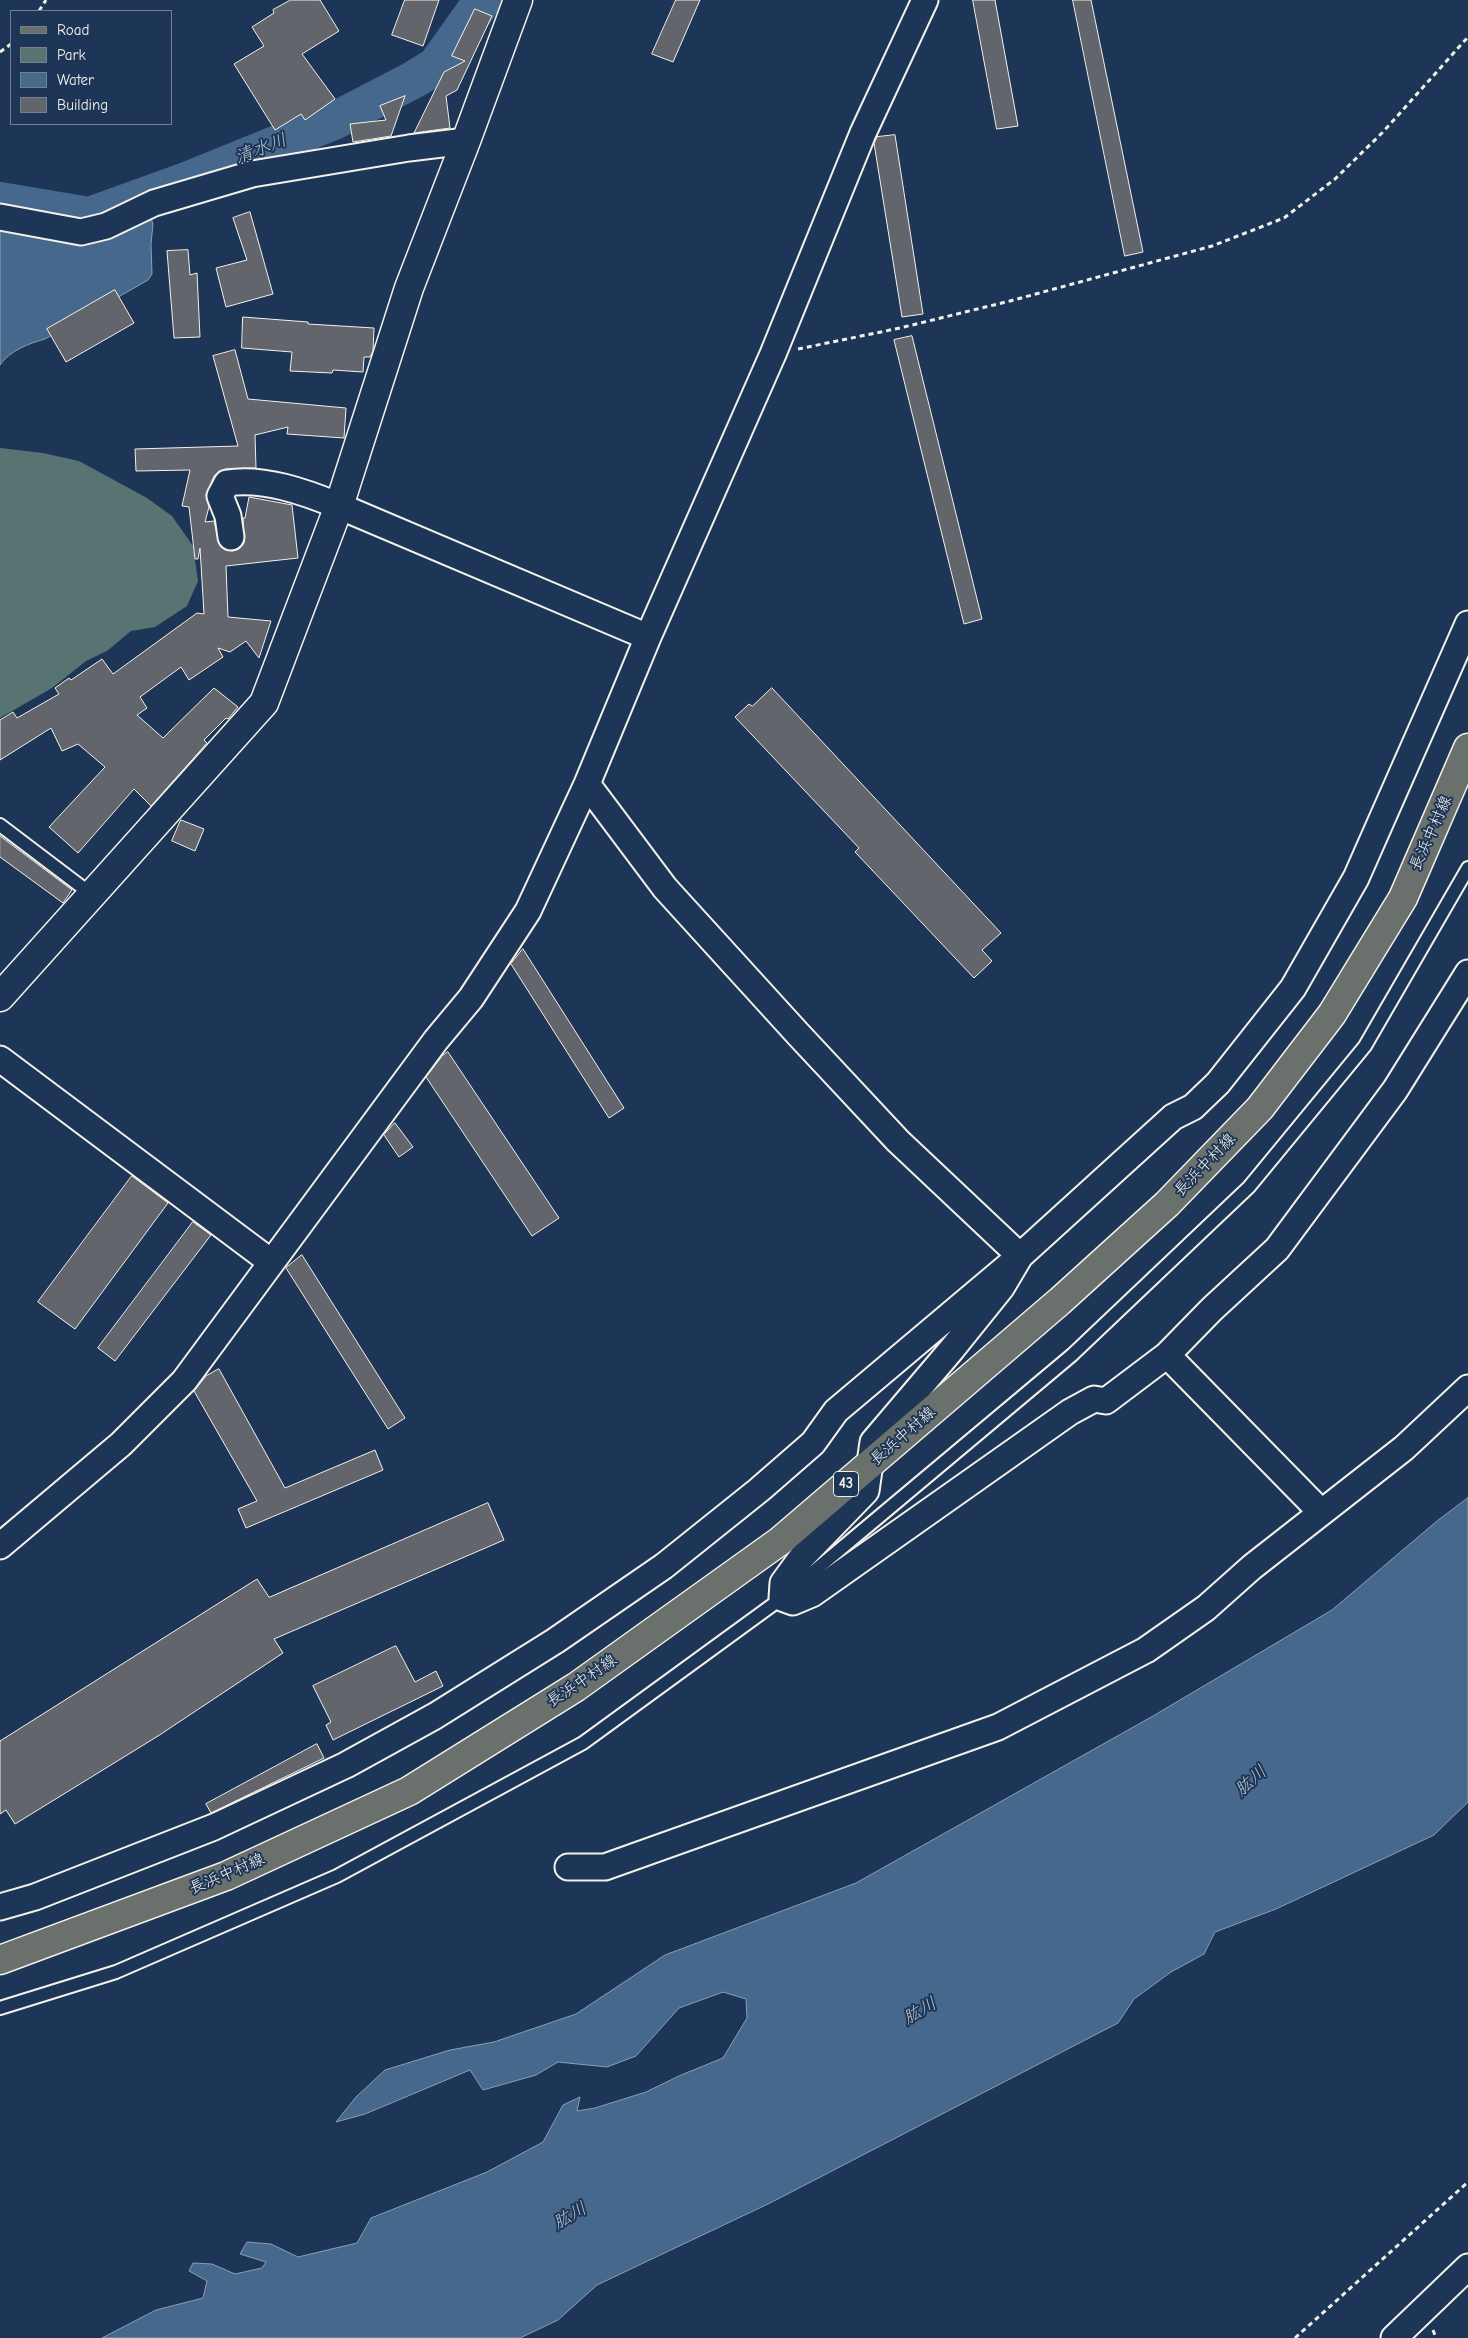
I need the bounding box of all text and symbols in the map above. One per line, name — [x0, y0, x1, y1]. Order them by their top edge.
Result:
legend — [10, 10, 172, 125]
text: Road — [57, 21, 89, 39]
text: Park — [57, 46, 86, 64]
text: Water — [57, 71, 94, 89]
text: Building — [57, 96, 108, 114]
water label: 清水川 — [232, 129, 290, 169]
street label: 長浜中村線 — [1406, 793, 1456, 873]
street label: 長浜中村線 — [1170, 1130, 1240, 1200]
street label: 長浜中村線 — [867, 1403, 939, 1469]
road number: 43 — [834, 1472, 858, 1496]
street label: 長浜中村線 — [543, 1651, 621, 1711]
water label: 肱川 — [1230, 1761, 1272, 1801]
street label: 長浜中村線 — [186, 1850, 268, 1898]
water label: 肱川 — [899, 1993, 941, 2029]
water label: 肱川 — [549, 2198, 591, 2234]

